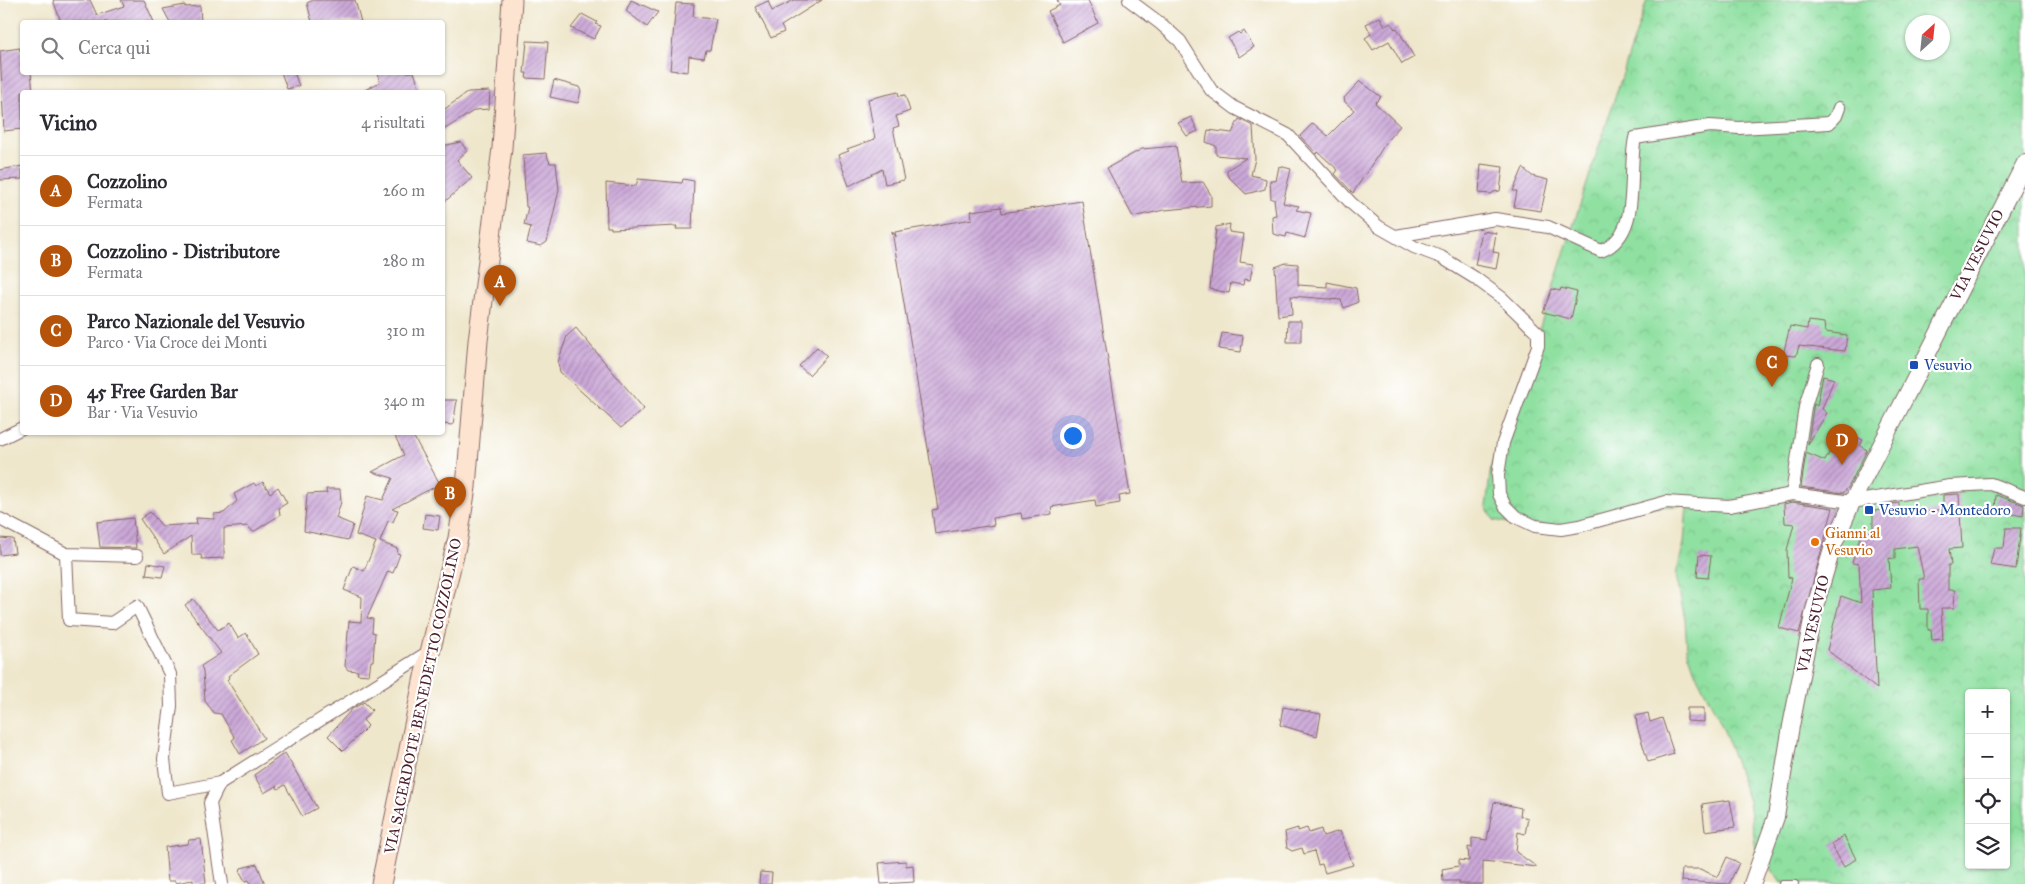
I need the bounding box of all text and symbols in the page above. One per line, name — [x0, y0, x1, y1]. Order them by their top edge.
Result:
north arrow — [1905, 15, 1950, 60]
search box — [20, 20, 445, 75]
icon: search — [38, 34, 66, 62]
text: Cerca qui — [78, 36, 150, 59]
text: Vicino — [40, 110, 97, 136]
text: 4 risultati — [361, 113, 425, 132]
text: Cozzolino — [87, 170, 167, 193]
text: A — [51, 181, 61, 200]
text: 260 m — [383, 181, 425, 200]
text: Fermata — [87, 193, 142, 212]
street label: VIA VESUVIO — [1946, 206, 2008, 304]
text: Cozzolino - Distributore — [87, 240, 280, 263]
text: B — [51, 251, 61, 270]
text: 280 m — [382, 251, 425, 270]
text: Fermata — [87, 263, 142, 282]
pin: A — [484, 265, 516, 306]
text: Parco Nazionale del Vesuvio — [87, 310, 305, 333]
text: C — [51, 321, 61, 340]
text: 310 m — [386, 321, 425, 340]
text: Parco · Via Croce dei Monti — [87, 333, 267, 352]
pin: C — [1756, 346, 1788, 387]
place label: Vesuvio — [1923, 356, 1972, 374]
marker: Vesuvio — [1908, 359, 1920, 371]
text: 45 Free Garden Bar — [87, 380, 238, 403]
text: D — [50, 391, 62, 410]
text: 340 m — [383, 391, 425, 410]
text: Bar · Via Vesuvio — [87, 403, 198, 422]
your location — [1060, 423, 1086, 449]
pin: D — [1826, 424, 1858, 465]
pin: B — [434, 477, 466, 518]
place label: Vesuvio - Montedoro — [1878, 501, 2011, 519]
marker: Vesuvio - Montedoro — [1863, 504, 1875, 516]
place label: Gianni al Vesuvio — [1824, 524, 1881, 559]
street label: VIA SACERDOTE BENEDETTO COZZOLINO — [380, 536, 465, 857]
marker: Gianni al Vesuvio — [1809, 536, 1821, 548]
street label: VIA VESUVIO — [1793, 573, 1833, 676]
map controls — [1965, 689, 2010, 869]
button: + — [1965, 689, 2010, 734]
button: − — [1965, 734, 2010, 779]
button: locate — [1965, 779, 2010, 824]
button: layers — [1965, 824, 2010, 869]

